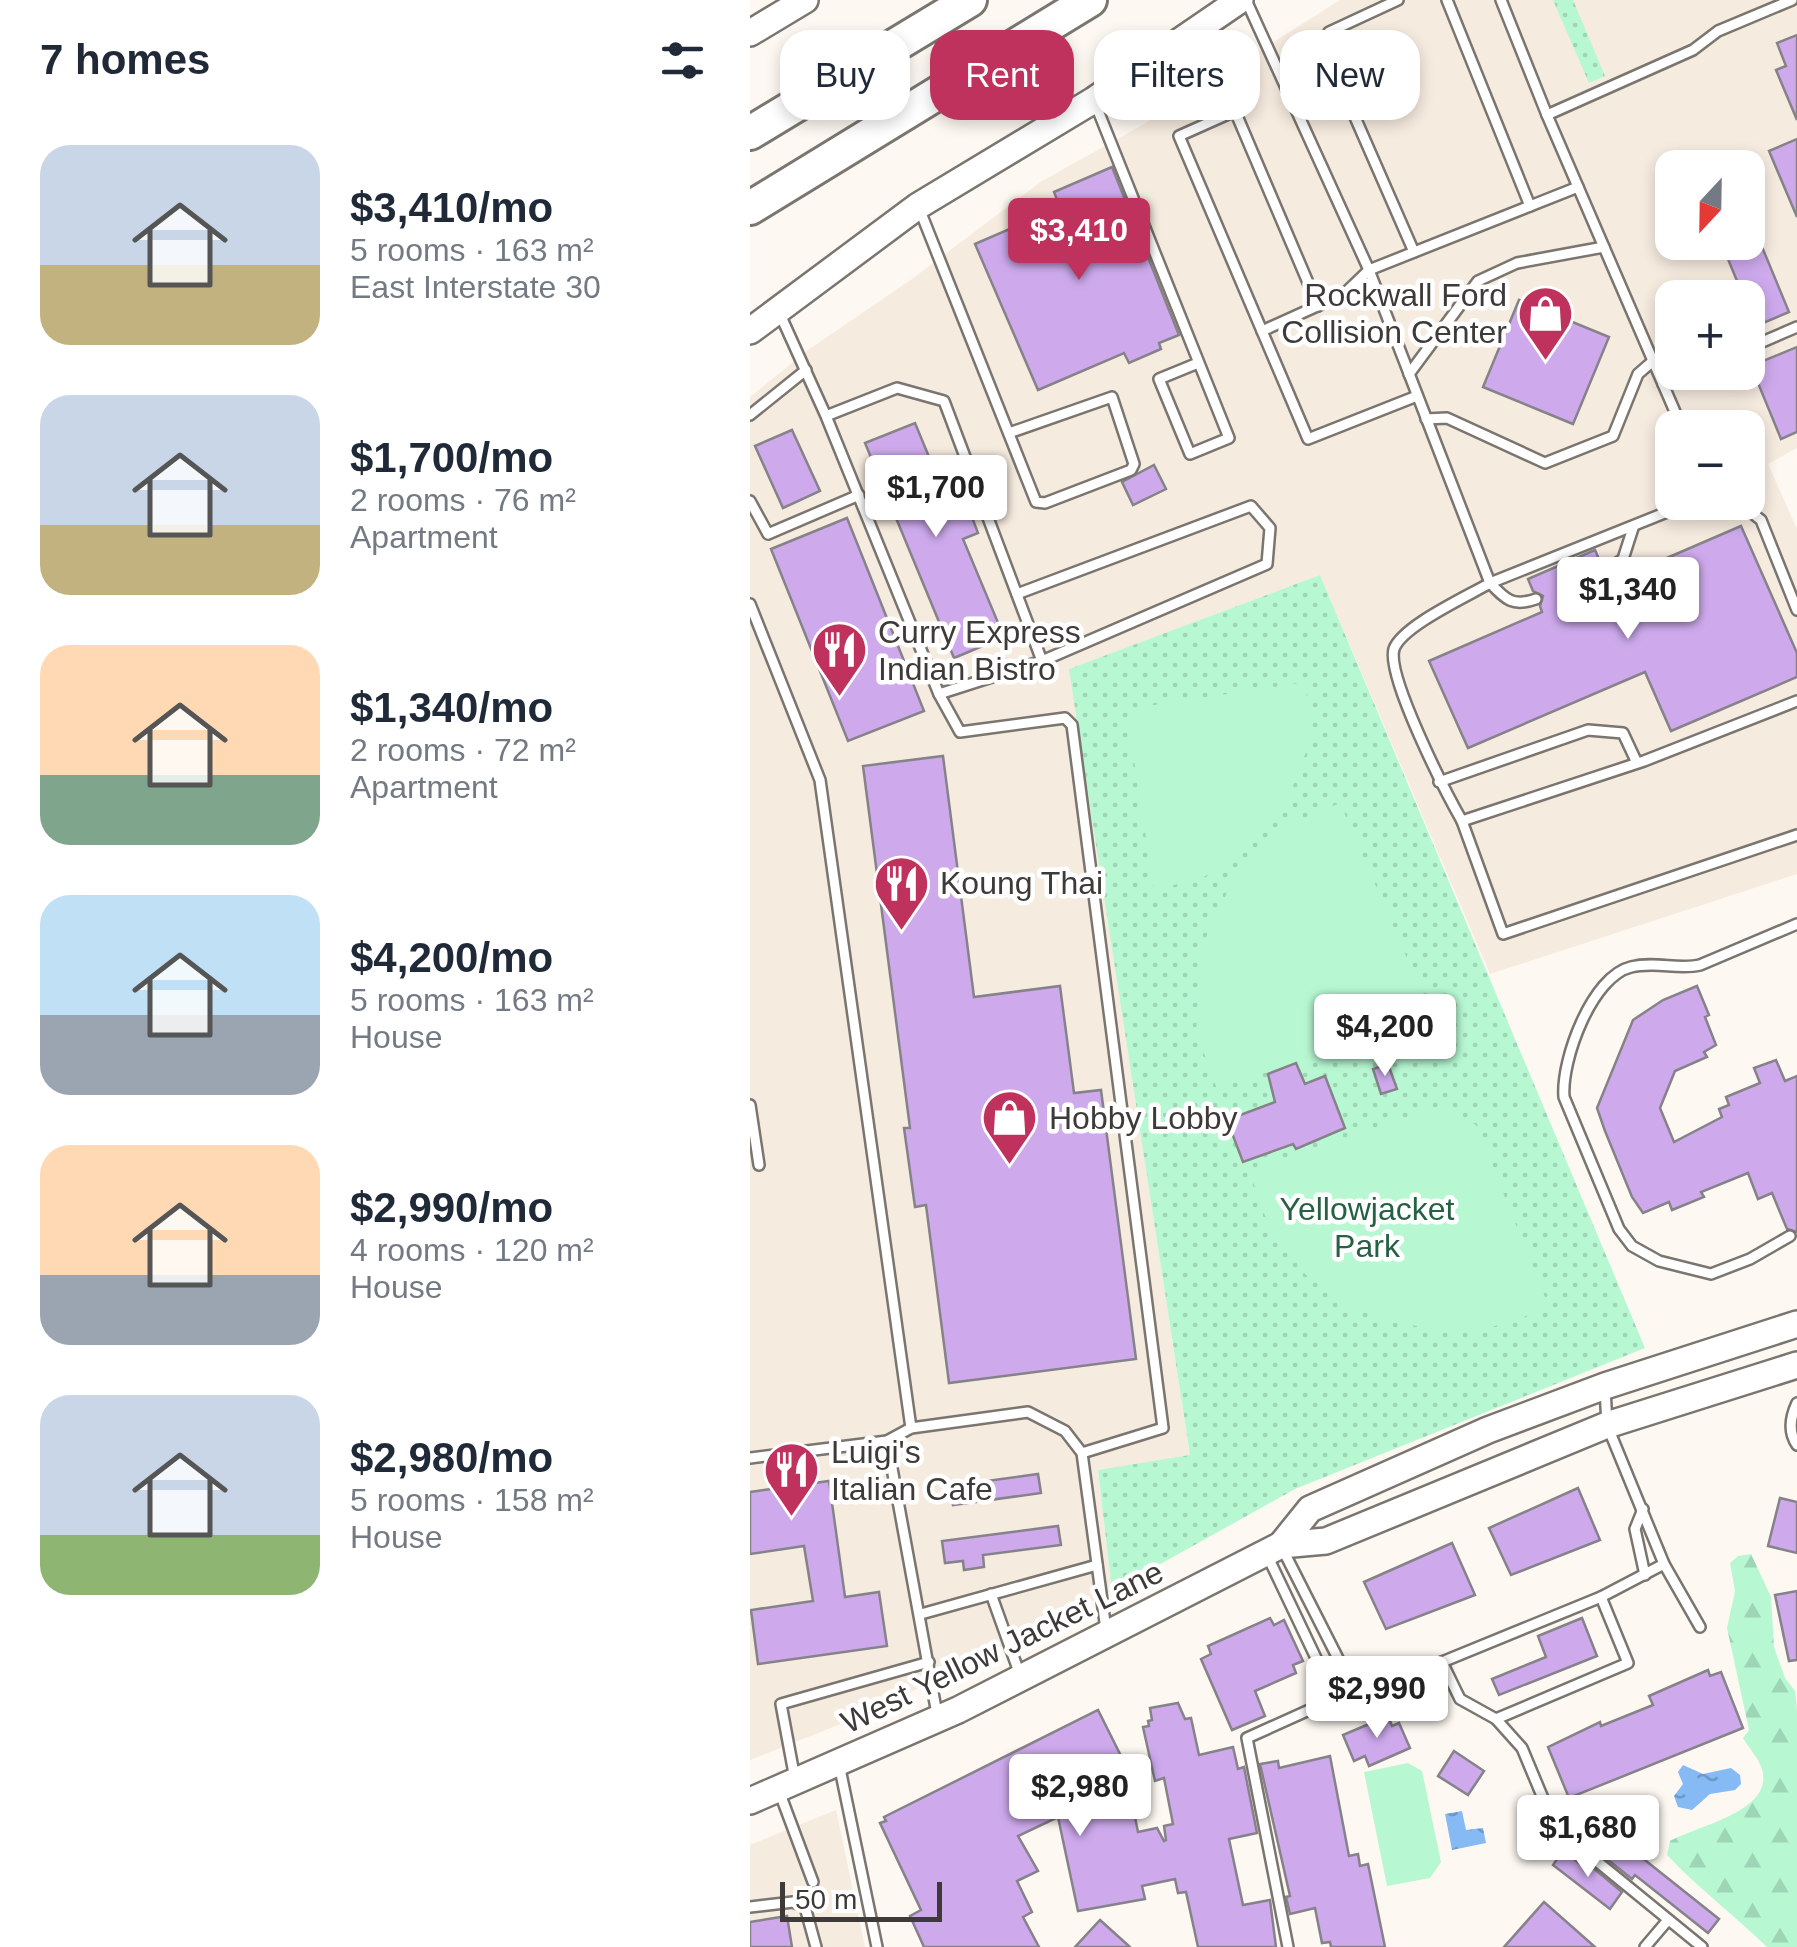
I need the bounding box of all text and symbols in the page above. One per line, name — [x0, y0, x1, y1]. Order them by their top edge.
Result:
chip: Buy — [780, 30, 910, 120]
chip: Rent — [930, 30, 1074, 120]
chip: Filters — [1094, 30, 1260, 120]
chip: New — [1280, 30, 1420, 120]
icon: filters — [655, 33, 710, 88]
text: 7 homes — [40, 36, 210, 83]
north arrow — [1655, 150, 1765, 260]
map controls — [1655, 150, 1765, 520]
text: $3,410/mo — [350, 184, 553, 231]
icon: home — [120, 185, 240, 305]
pin: $3,410 — [998, 198, 1160, 283]
text: $3,410 — [1030, 212, 1128, 248]
text: 5 rooms · 163 m² — [350, 232, 594, 268]
text: East Interstate 30 — [350, 269, 601, 305]
place label: Rockwall Ford Collision Center — [1281, 277, 1507, 350]
button: + — [1655, 280, 1765, 390]
shop icon: Rockwall Ford Collision Center — [1516, 283, 1576, 362]
button: − — [1655, 410, 1765, 520]
text: $1,700/mo — [350, 434, 553, 481]
icon: home — [120, 435, 240, 555]
pin: $1,700 — [855, 455, 1017, 540]
text: $1,700 — [887, 469, 985, 505]
text: 2 rooms · 76 m² — [350, 482, 576, 518]
text: Apartment — [350, 519, 498, 555]
pin: $1,340 — [1547, 557, 1709, 642]
text: $1,340 — [1579, 571, 1677, 607]
place label: Curry Express Indian Bistro — [878, 614, 1081, 687]
restaurant icon: Curry Express Indian Bistro — [809, 620, 869, 699]
text: $1,340/mo — [350, 684, 553, 731]
icon: home — [120, 685, 240, 805]
text: 2 rooms · 72 m² — [350, 732, 576, 768]
text: Apartment — [350, 769, 498, 805]
restaurant icon: Koung Thai — [871, 853, 931, 932]
place label: Koung Thai — [940, 865, 1103, 901]
text: $4,200/mo — [350, 934, 553, 981]
icon: home — [120, 935, 240, 1055]
text: 5 rooms · 163 m² — [350, 982, 594, 1018]
pin: $4,200 — [1304, 994, 1466, 1079]
text: $4,200 — [1336, 1008, 1434, 1044]
text: House — [350, 1019, 443, 1055]
shop icon: Hobby Lobby — [980, 1088, 1040, 1167]
place label: Hobby Lobby — [1049, 1100, 1238, 1136]
text: $2,990/mo — [350, 1184, 553, 1231]
icon: home — [120, 1185, 240, 1305]
park label: Yellowjacket Park — [1280, 1191, 1455, 1264]
text: 4 rooms · 120 m² — [350, 1232, 594, 1268]
text: House — [350, 1269, 443, 1305]
text: $2,980/mo — [350, 1434, 553, 1481]
place label: Luigi's Italian Cafe — [831, 1434, 993, 1507]
icon: home — [120, 1435, 240, 1555]
restaurant icon: Luigi's Italian Cafe — [762, 1440, 822, 1519]
text: 5 rooms · 158 m² — [350, 1482, 594, 1518]
text: House — [350, 1519, 443, 1555]
street label: West Yellow Jacket Lane — [835, 1553, 1169, 1741]
pin: $2,990 — [1296, 1656, 1458, 1741]
text: $2,990 — [1328, 1670, 1426, 1706]
pin: $2,980 — [999, 1754, 1161, 1839]
text: $2,980 — [1031, 1768, 1129, 1804]
pin: $1,680 — [1507, 1795, 1669, 1880]
text: $1,680 — [1539, 1809, 1637, 1845]
scale bar — [780, 1877, 942, 1922]
text: 50 m — [795, 1884, 857, 1915]

